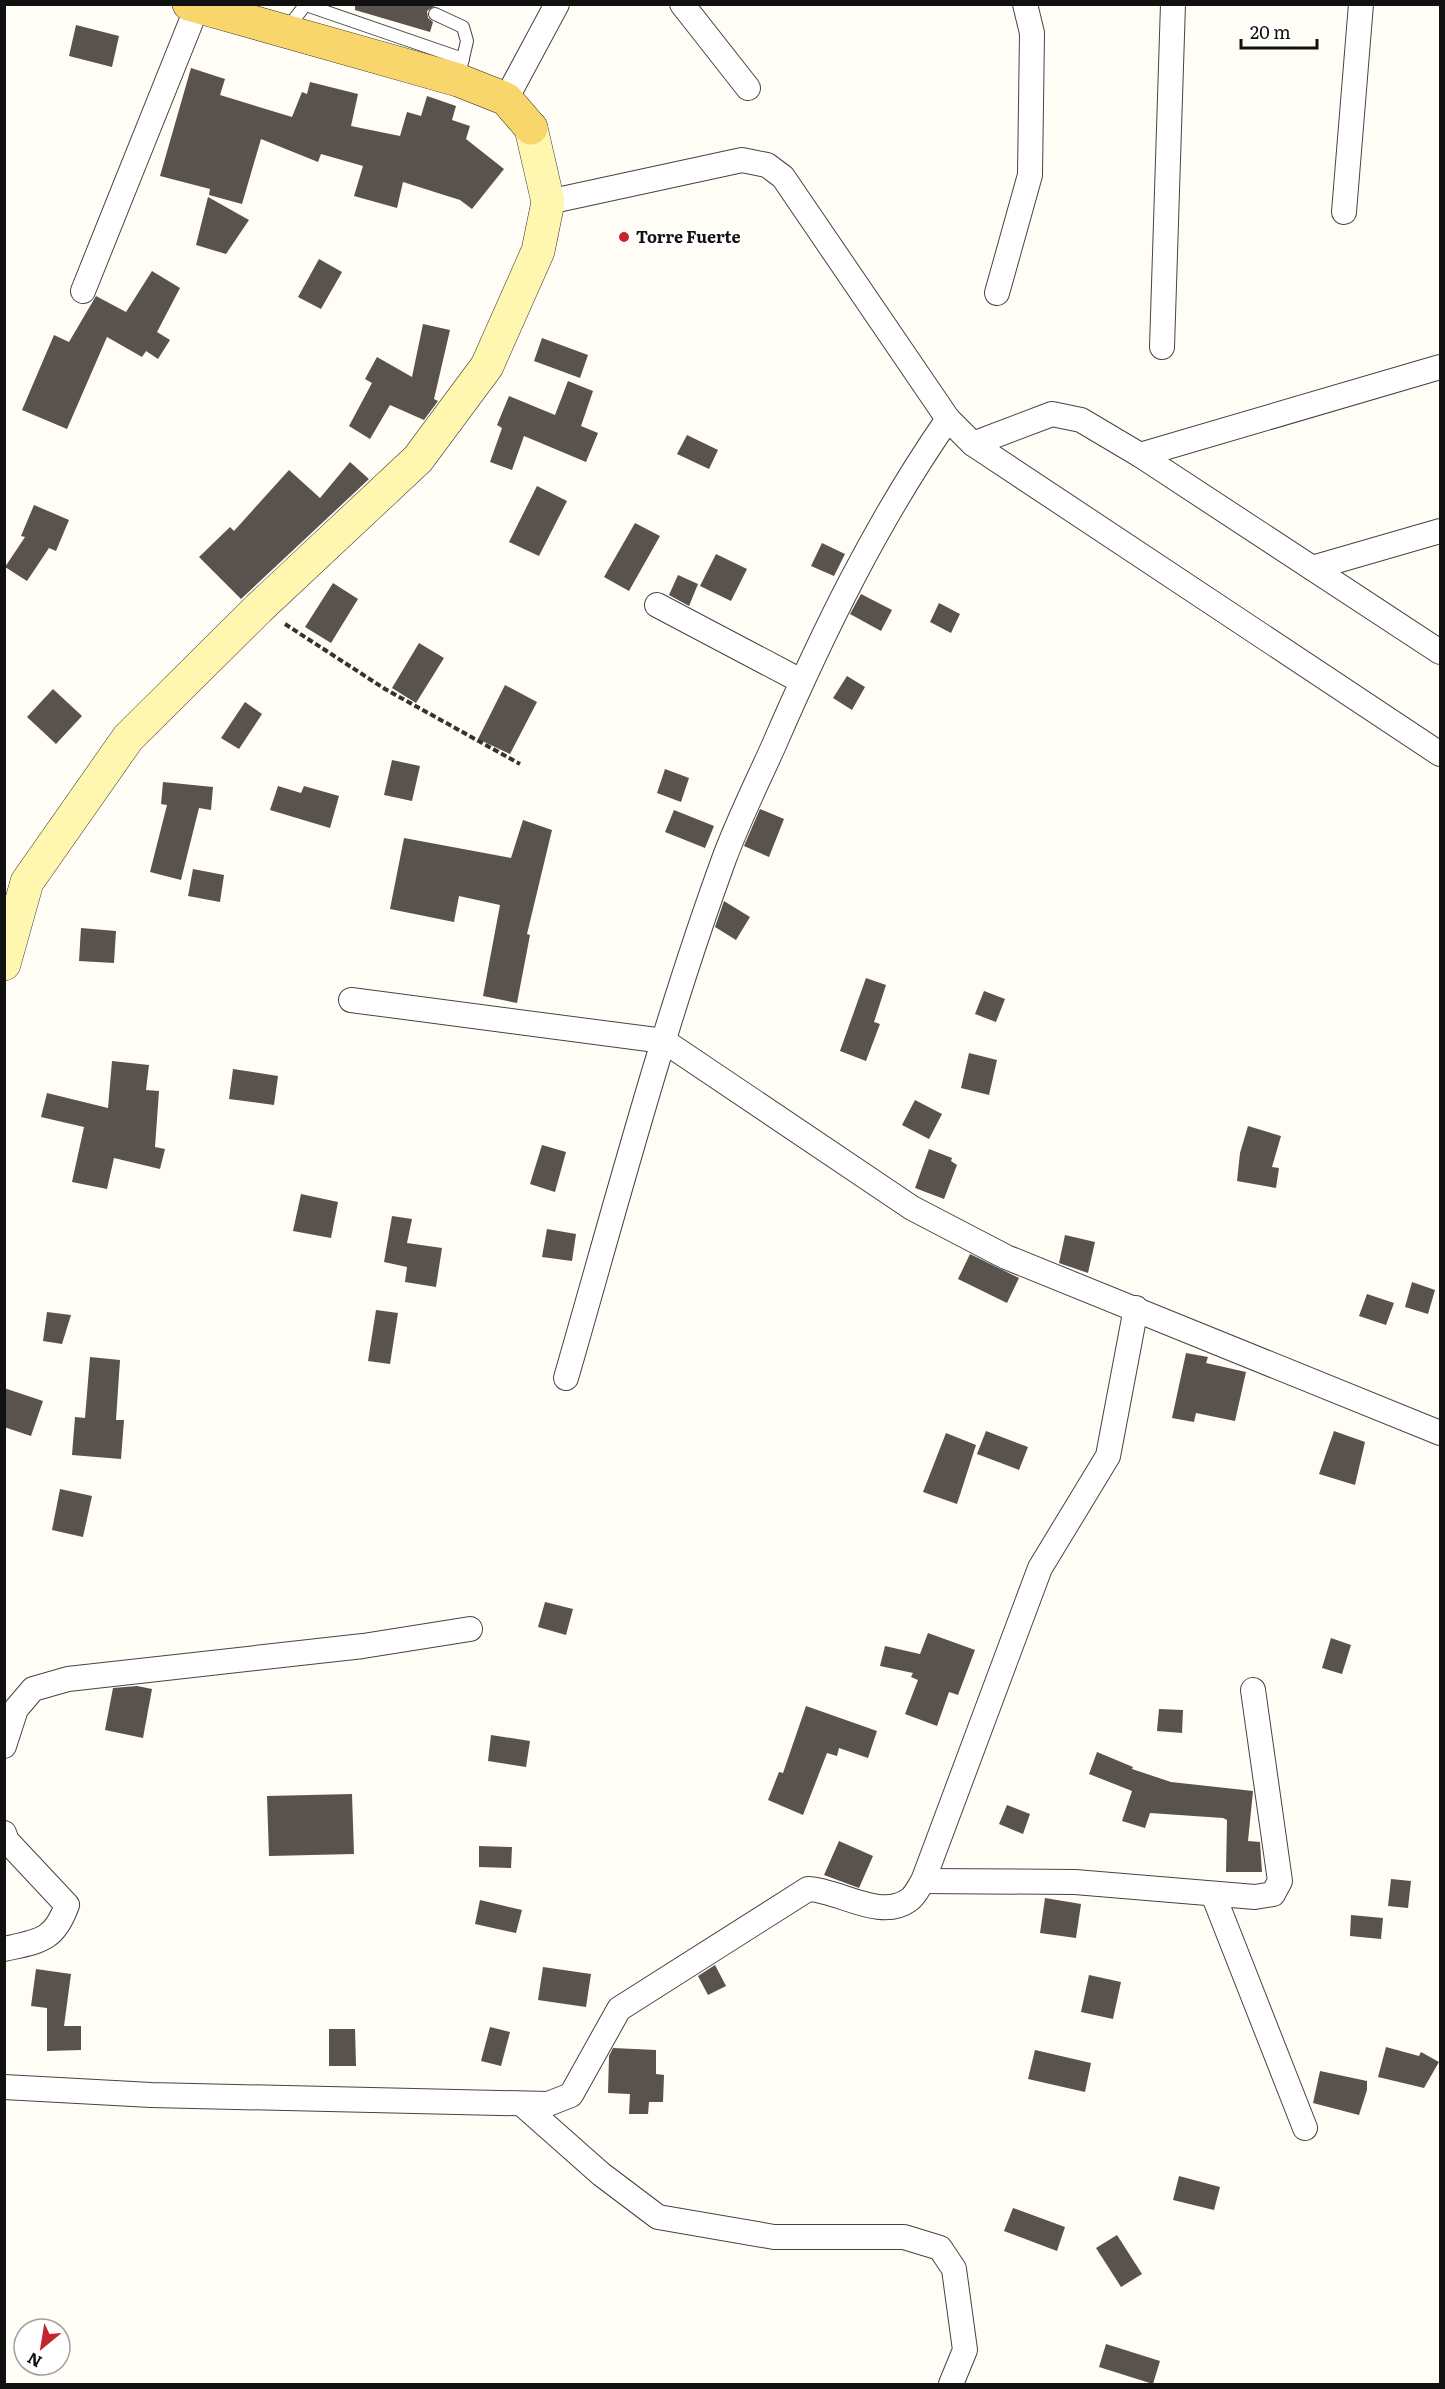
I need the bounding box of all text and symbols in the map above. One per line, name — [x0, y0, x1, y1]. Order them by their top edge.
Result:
scale bar — [1241, 12, 1318, 50]
text: 20 m — [1250, 18, 1291, 45]
place label: Torre Fuerte — [636, 224, 741, 248]
marker: Torre Fuerte — [617, 230, 631, 244]
north arrow — [12, 2317, 72, 2377]
text: N — [22, 2347, 46, 2375]

